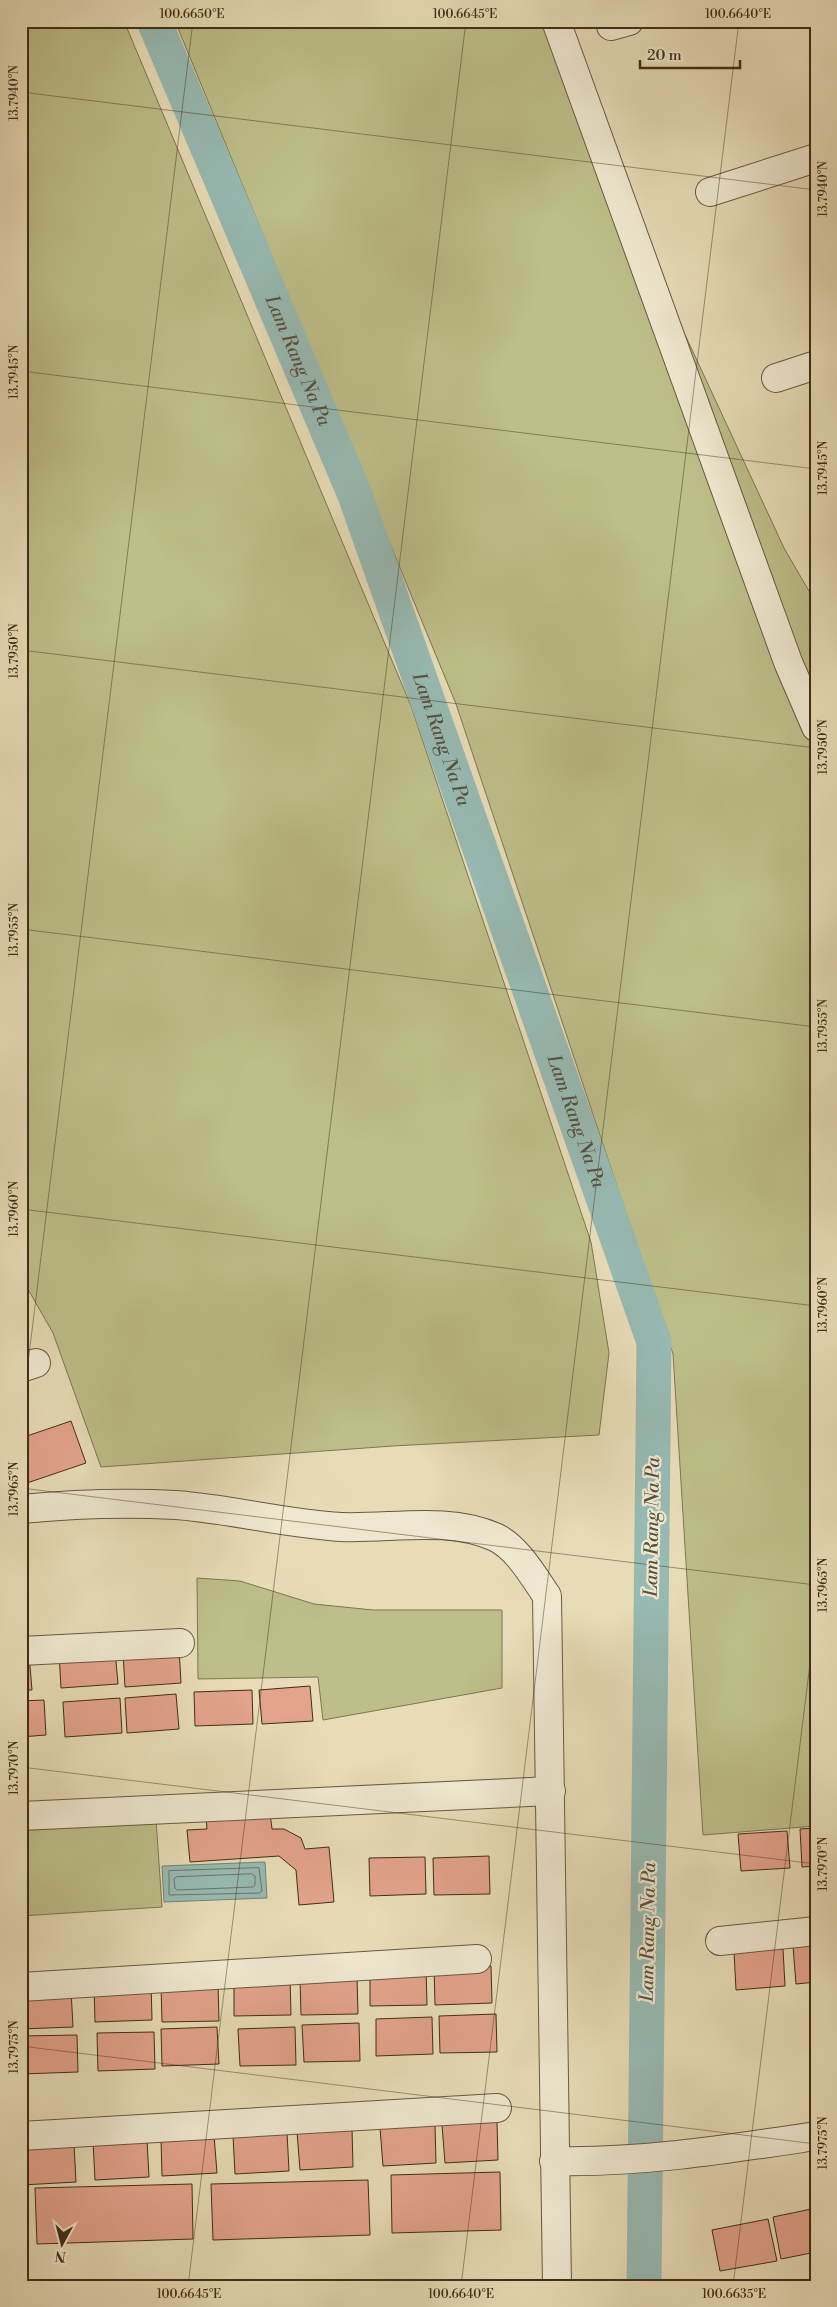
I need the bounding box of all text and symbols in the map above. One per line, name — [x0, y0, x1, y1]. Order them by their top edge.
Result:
text: 100.6650°E — [159, 7, 225, 22]
text: 100.6645°E — [433, 7, 497, 22]
text: 100.6640°E — [705, 7, 771, 22]
scale bar — [640, 38, 740, 70]
text: 20 m — [647, 46, 682, 65]
text: 13.7940°N — [7, 65, 22, 121]
text: 13.7940°N — [816, 161, 831, 217]
water label: Lam Rang Na Pa — [259, 291, 337, 430]
text: 13.7945°N — [7, 345, 22, 399]
text: 13.7945°N — [816, 441, 831, 495]
text: 13.7950°N — [7, 623, 22, 679]
water label: Lam Rang Na Pa — [406, 669, 476, 810]
text: 13.7950°N — [816, 719, 831, 775]
text: 13.7955°N — [7, 903, 22, 957]
text: 13.7955°N — [816, 999, 831, 1053]
water label: Lam Rang Na Pa — [541, 1051, 611, 1191]
text: 13.7960°N — [7, 1181, 22, 1237]
text: 13.7960°N — [816, 1277, 831, 1333]
water label: Lam Rang Na Pa — [639, 1457, 665, 1598]
text: 13.7965°N — [7, 1462, 22, 1516]
text: 13.7965°N — [816, 1558, 831, 1612]
text: 13.7970°N — [7, 1741, 22, 1795]
text: 13.7970°N — [816, 1837, 831, 1891]
water label: Lam Rang Na Pa — [635, 1862, 661, 2003]
text: 13.7975°N — [7, 2020, 22, 2074]
text: 13.7975°N — [816, 2116, 831, 2170]
north arrow — [38, 2220, 88, 2270]
text: N — [54, 2246, 67, 2266]
text: 100.6645°E — [157, 2287, 221, 2302]
text: 100.6640°E — [428, 2287, 494, 2302]
text: 100.6635°E — [702, 2287, 766, 2302]

